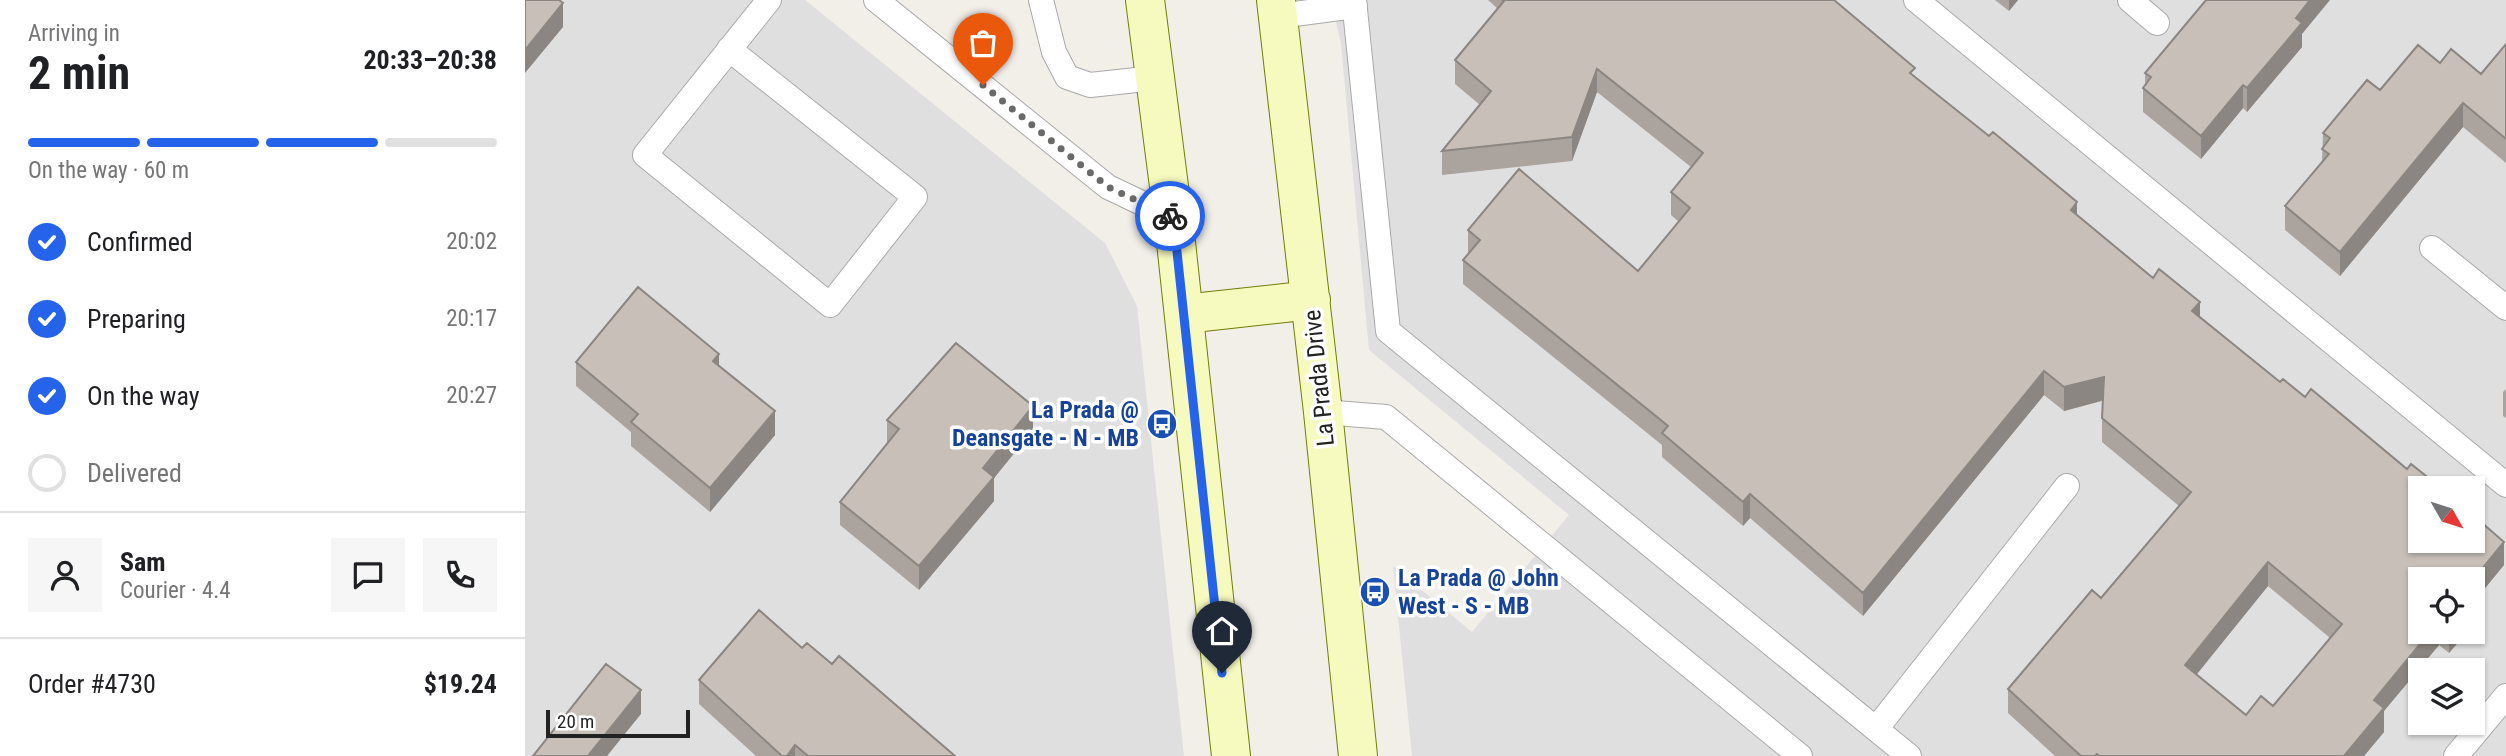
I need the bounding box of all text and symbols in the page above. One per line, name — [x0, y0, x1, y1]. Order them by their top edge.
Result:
pin — [953, 13, 1013, 85]
text: Arriving in — [28, 20, 120, 47]
icon: bag — [964, 24, 1002, 62]
text: 20:33–20:38 — [363, 45, 497, 75]
text: 2 min — [28, 46, 130, 100]
text: On the way · 60 m — [28, 157, 189, 184]
courier — [1135, 181, 1205, 251]
icon: bike — [1151, 197, 1189, 235]
icon: check — [28, 223, 66, 261]
text: Confirmed — [87, 227, 193, 257]
text: 20:02 — [446, 228, 497, 255]
icon: check — [28, 300, 66, 338]
text: Preparing — [87, 304, 186, 334]
text: 20:17 — [446, 305, 497, 332]
street label: La Prada Drive — [1298, 308, 1340, 448]
icon: check — [28, 377, 66, 415]
text: On the way — [87, 381, 200, 411]
text: 20:27 — [446, 382, 497, 409]
place label: La Prada @ Deansgate - N - MB — [952, 396, 1139, 452]
bus stop icon: La Prada @ Deansgate - N - MB — [1145, 407, 1179, 441]
text: Delivered — [87, 458, 182, 488]
north arrow — [2408, 476, 2485, 553]
map controls — [2408, 476, 2485, 735]
button: person — [28, 538, 102, 612]
button: chat — [331, 538, 405, 612]
button: phone — [423, 538, 497, 612]
text: Sam — [120, 547, 166, 577]
place label: La Prada @ John West - S - MB — [1398, 564, 1559, 620]
button: locate — [2408, 567, 2485, 644]
bus stop icon: La Prada @ John West - S - MB — [1358, 575, 1392, 609]
text: Courier · 4.4 — [120, 577, 231, 604]
pin — [1192, 601, 1252, 673]
icon: home — [1203, 612, 1241, 650]
button: layers — [2408, 658, 2485, 735]
text: Order #4730 — [28, 669, 156, 699]
text: $19.24 — [424, 669, 497, 699]
scale bar — [546, 707, 689, 739]
text: 20 m — [557, 710, 594, 733]

